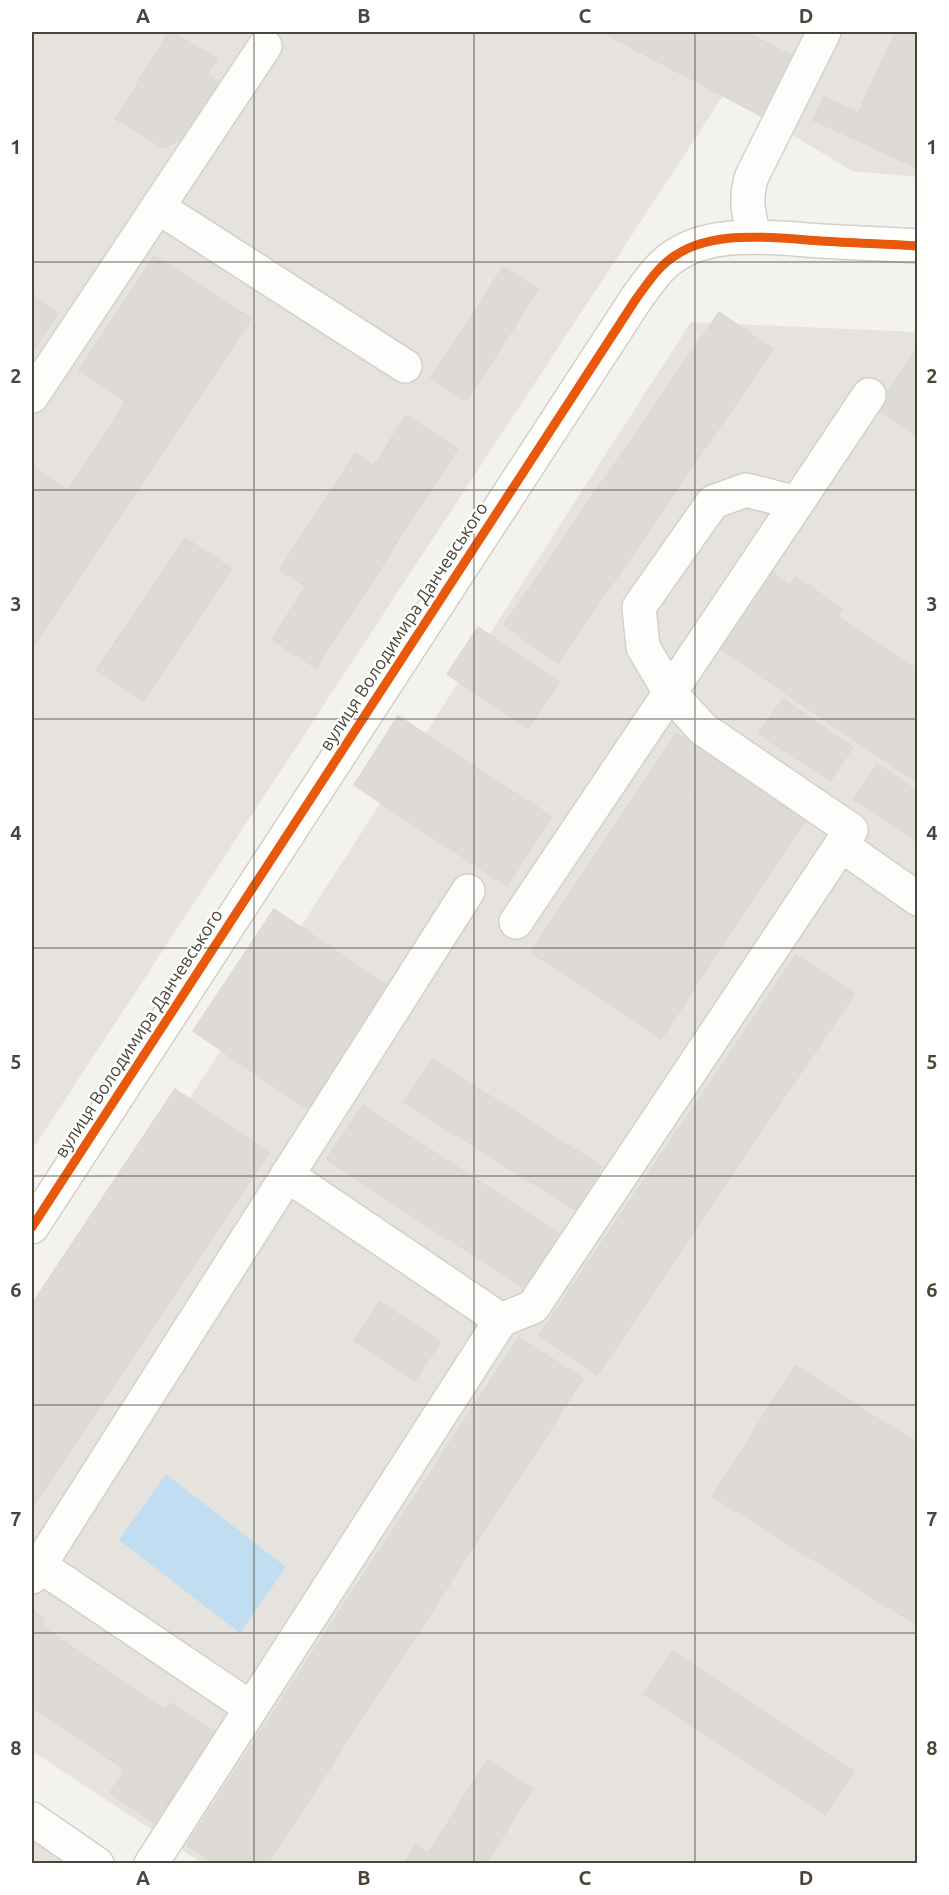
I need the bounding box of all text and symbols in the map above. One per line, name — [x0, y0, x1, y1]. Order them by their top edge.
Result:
text: A — [136, 4, 150, 27]
text: B — [357, 4, 371, 27]
text: C — [579, 4, 592, 27]
text: D — [799, 4, 813, 27]
text: 1 — [10, 135, 22, 158]
text: 1 — [926, 135, 938, 158]
text: 2 — [10, 364, 22, 387]
text: 2 — [926, 364, 938, 387]
street label: вулиця Володимира Данчевського — [315, 498, 491, 754]
text: 3 — [10, 592, 22, 615]
text: 3 — [926, 592, 938, 615]
text: 4 — [10, 821, 22, 844]
text: 4 — [926, 821, 938, 844]
street label: вулиця Володимира Данчевського — [50, 905, 226, 1161]
text: 5 — [10, 1050, 22, 1073]
text: 5 — [926, 1050, 938, 1073]
text: 6 — [10, 1278, 22, 1301]
text: 6 — [926, 1278, 938, 1301]
text: 7 — [10, 1507, 22, 1530]
text: 7 — [926, 1507, 938, 1530]
text: 8 — [10, 1736, 22, 1759]
text: 8 — [926, 1736, 938, 1759]
text: A — [136, 1866, 150, 1889]
text: B — [357, 1866, 371, 1889]
text: C — [579, 1866, 592, 1889]
text: D — [799, 1866, 813, 1889]

